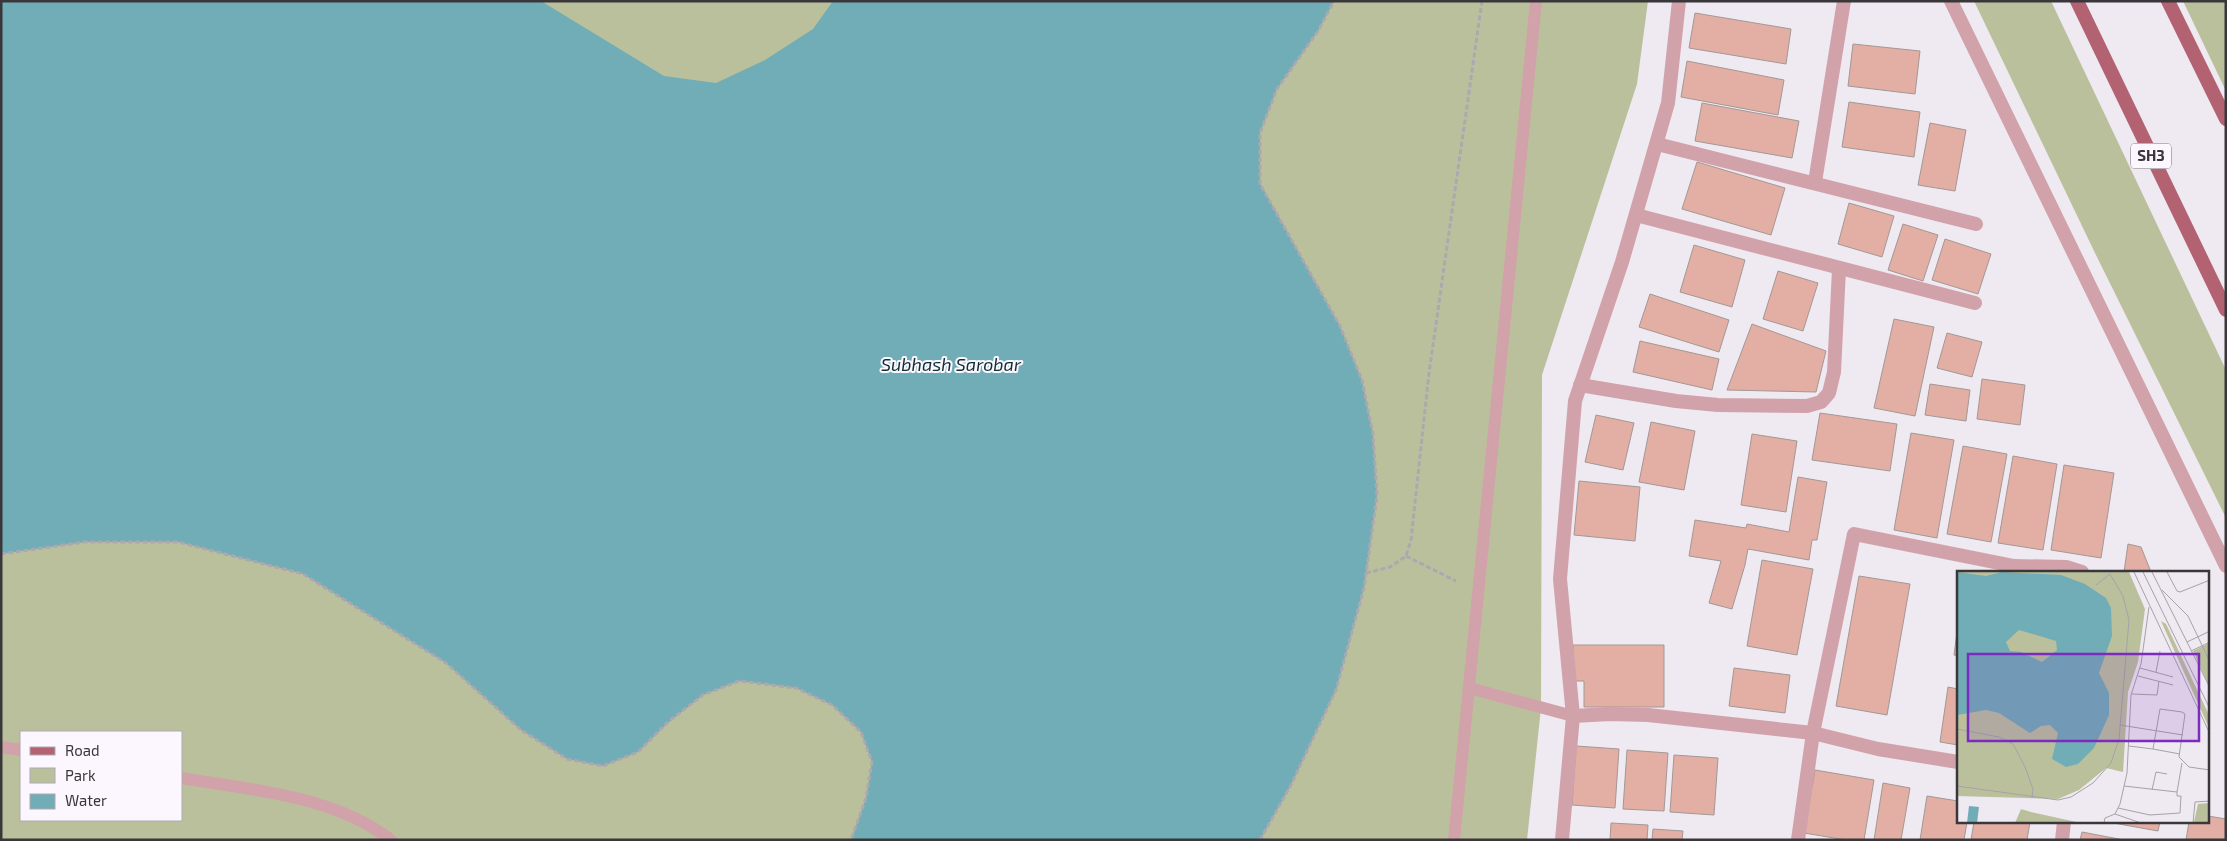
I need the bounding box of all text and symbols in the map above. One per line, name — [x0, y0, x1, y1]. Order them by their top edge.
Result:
road number: SH3 — [2131, 144, 2171, 168]
water label: Subhash Sarobar — [881, 353, 1022, 375]
inset map — [1957, 571, 2210, 824]
legend — [20, 731, 182, 821]
text: Road — [65, 741, 100, 759]
text: Park — [65, 766, 96, 784]
text: Water — [65, 791, 107, 809]

